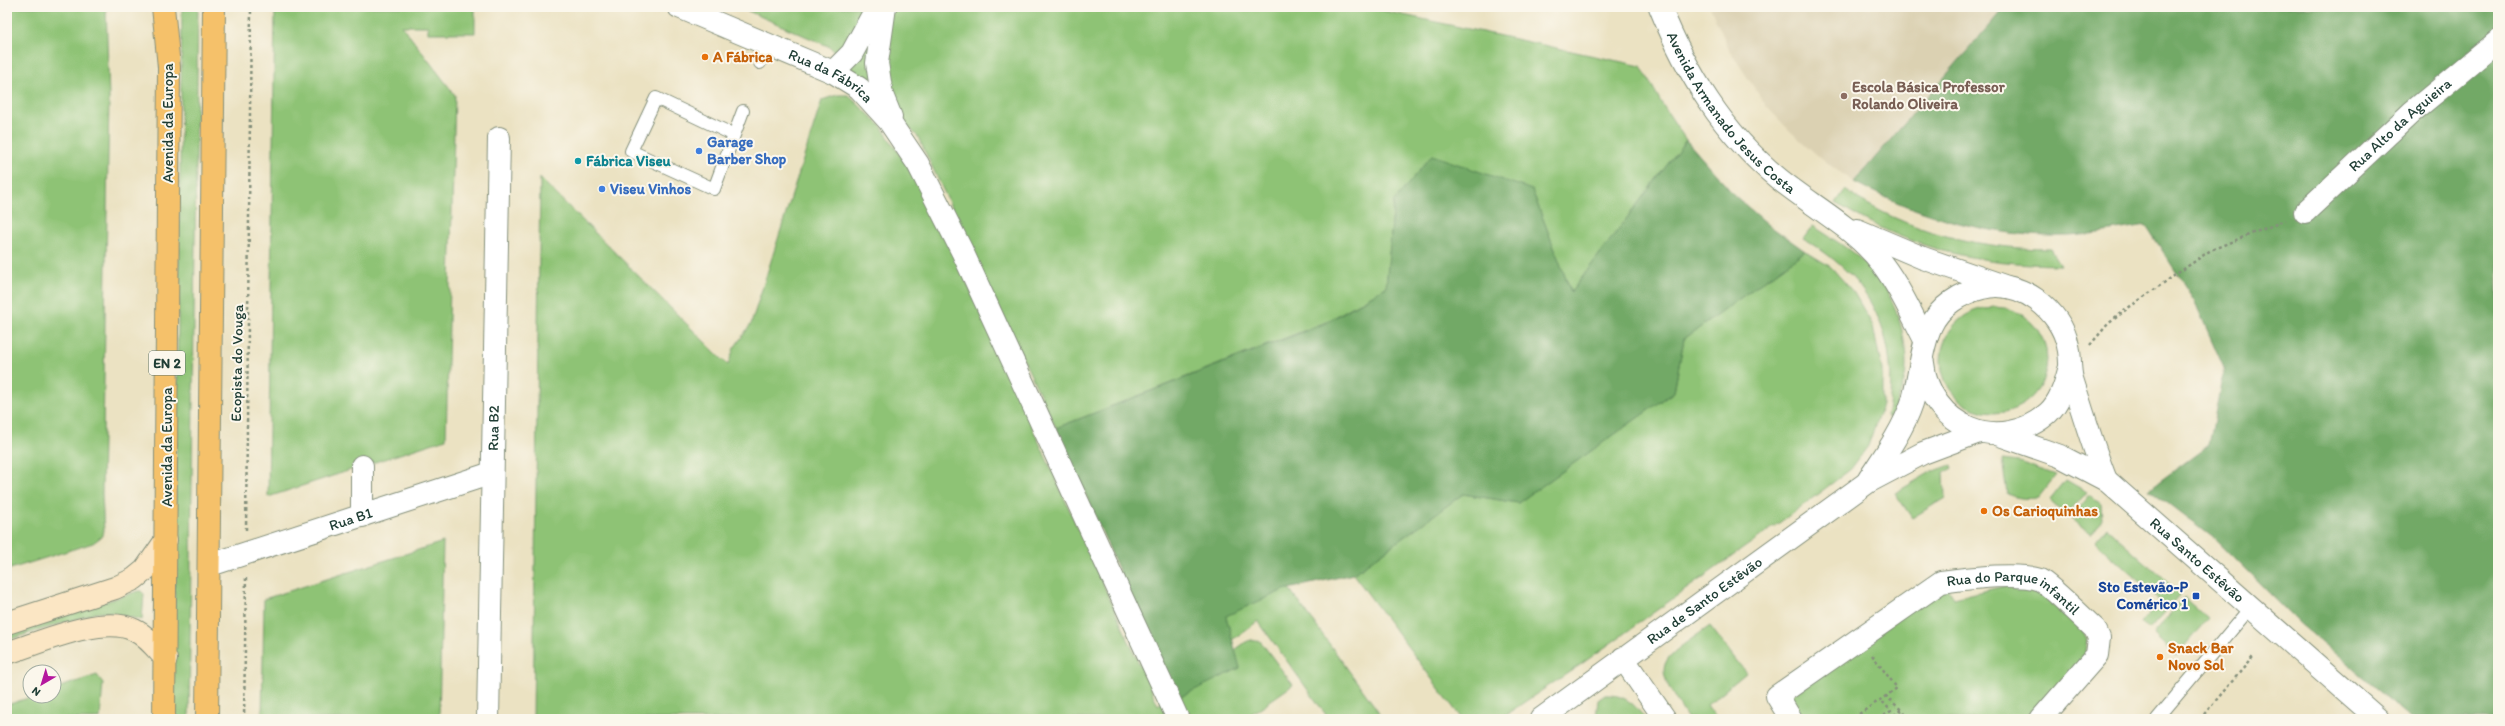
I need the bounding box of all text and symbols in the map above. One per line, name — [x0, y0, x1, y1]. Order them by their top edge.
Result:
street label: Avenida Armanado Jesus Costa — [1663, 29, 1799, 198]
street label: Rua da Fábrica — [786, 45, 877, 107]
place label: A Fábrica — [712, 48, 773, 66]
marker: A Fábrica — [700, 52, 710, 62]
street label: Avenida da Europa — [159, 63, 177, 183]
street label: Rua Alto da Aguieira — [2345, 74, 2455, 175]
place label: Escola Básica Professor Rolando Oliveira — [1852, 78, 2006, 113]
marker: Escola Básica Professor Rolando Oliveira — [1839, 91, 1849, 101]
place label: Garage Barber Shop — [707, 133, 787, 169]
marker: Garage Barber Shop — [694, 146, 704, 156]
place label: Fábrica Viseu — [586, 152, 672, 170]
marker: Fábrica Viseu — [573, 156, 583, 166]
place label: Viseu Vinhos — [610, 180, 691, 198]
marker: Viseu Vinhos — [597, 184, 607, 194]
street label: Ecopista do Vouga — [227, 304, 247, 422]
road number: EN 2 — [149, 351, 185, 375]
street label: Avenida da Europa — [158, 387, 176, 507]
street label: Rua B2 — [484, 405, 503, 451]
place label: Os Carioquinhas — [1992, 502, 2098, 521]
street label: Rua B1 — [327, 504, 375, 535]
marker: Os Carioquinhas — [1979, 506, 1989, 516]
street label: Rua Santo Estêvão — [2146, 514, 2248, 606]
street label: Rua de Santo Estêvão — [1643, 553, 1766, 648]
street label: Rua do Parque infantil — [1946, 567, 2084, 619]
place label: Sto Estevão-P Comérico 1 — [2098, 578, 2188, 613]
marker: Sto Estevão-P Comérico 1 — [2191, 591, 2201, 601]
place label: Snack Bar Novo Sol — [2168, 639, 2235, 674]
marker: Snack Bar Novo Sol — [2155, 652, 2165, 662]
north arrow — [22, 664, 62, 704]
text: N — [29, 684, 43, 699]

